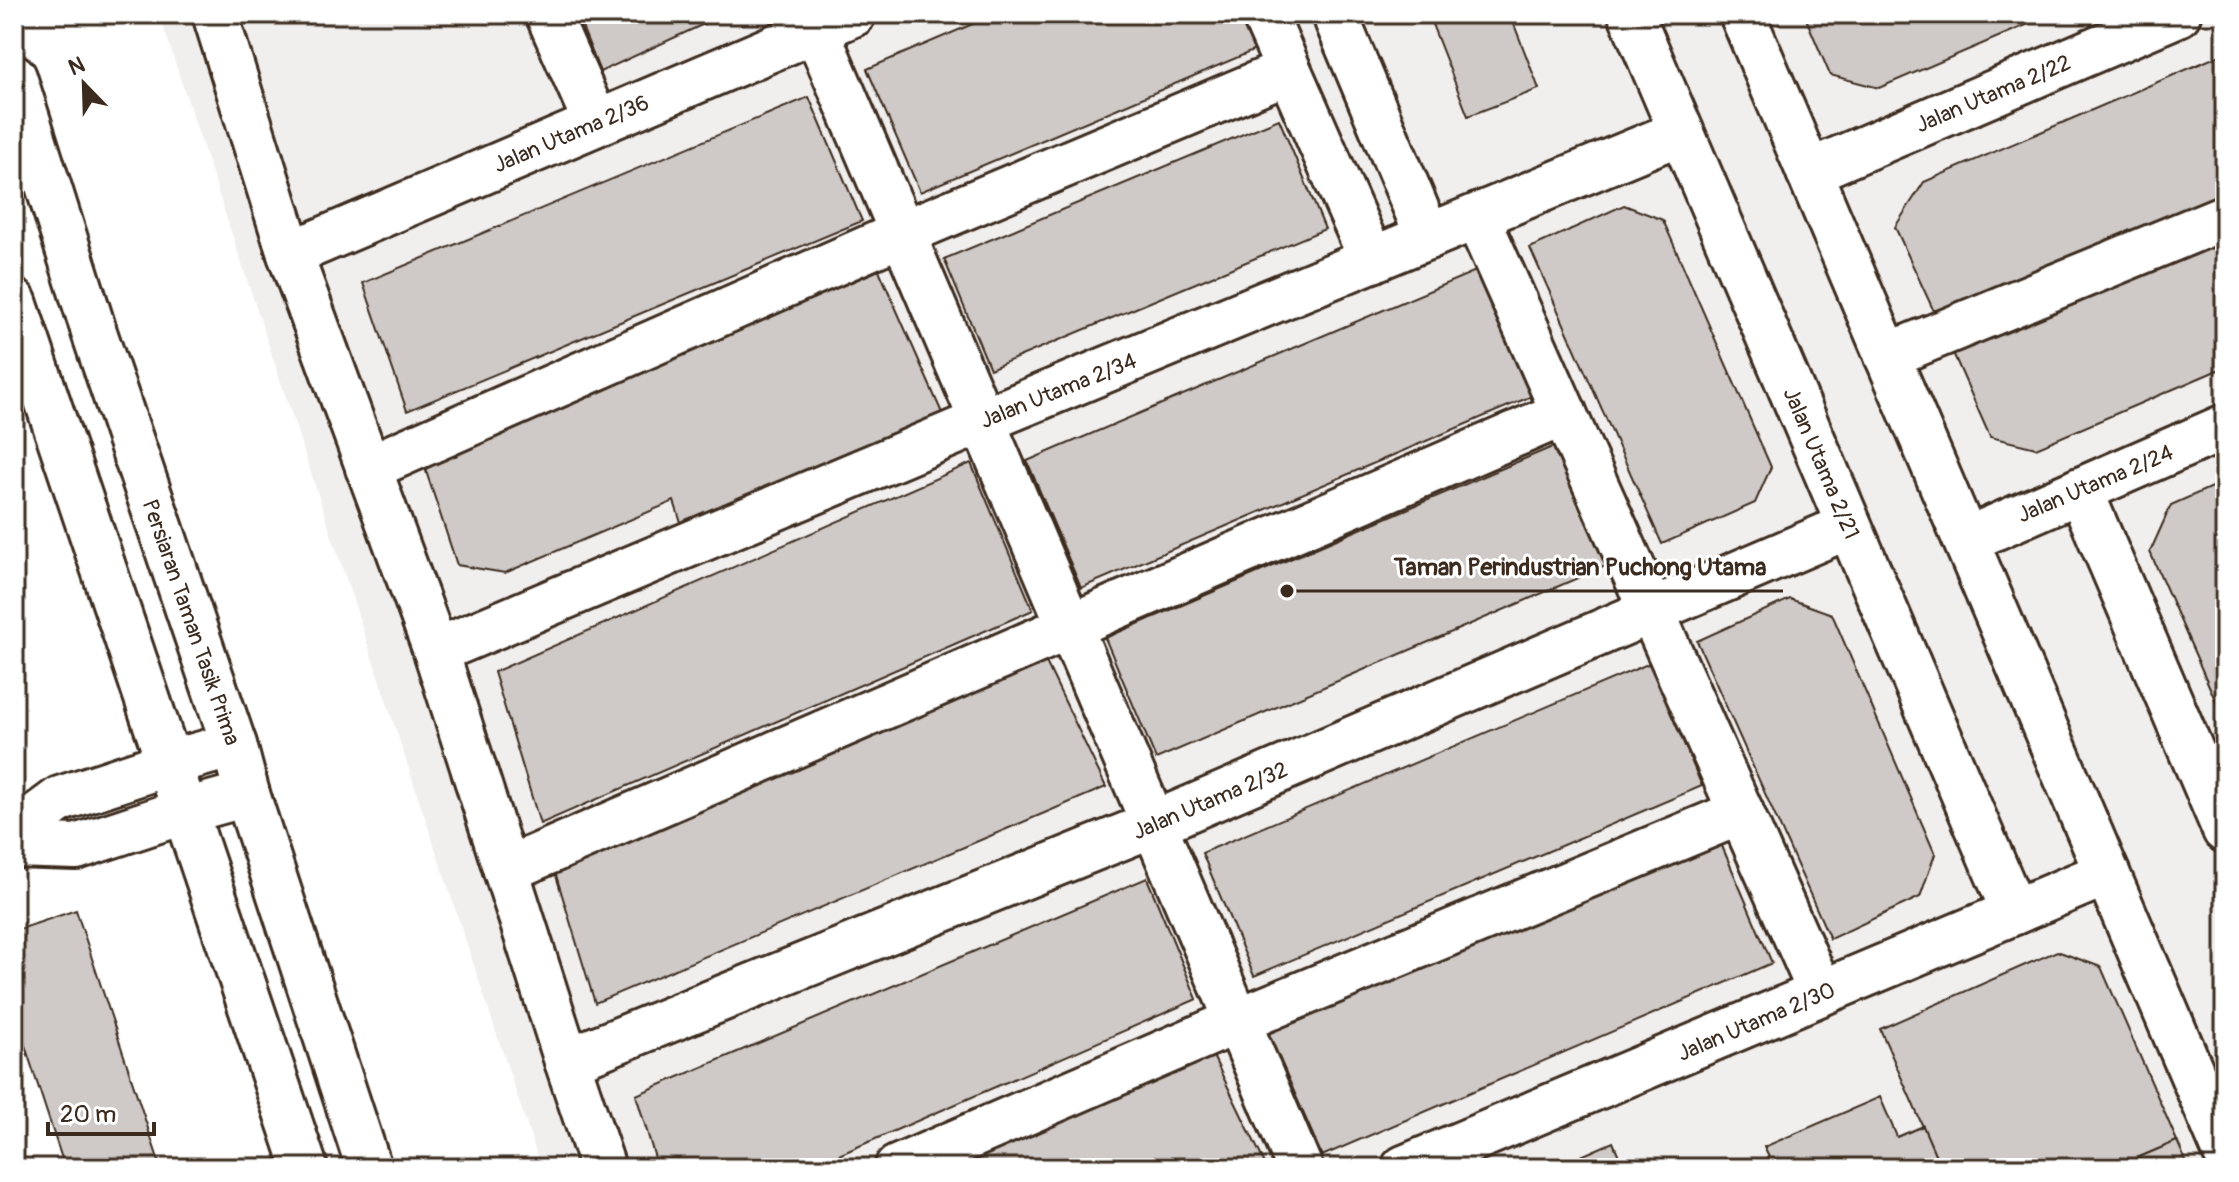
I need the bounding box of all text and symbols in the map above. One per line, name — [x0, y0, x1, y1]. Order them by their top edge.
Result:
north arrow — [44, 44, 124, 124]
street label: Jalan Utama 2/22 — [1912, 49, 2075, 139]
text: N — [64, 51, 89, 82]
street label: Jalan Utama 2/36 — [489, 89, 653, 179]
street label: Jalan Utama 2/34 — [976, 347, 1141, 435]
street label: Jalan Utama 2/21 — [1777, 383, 1866, 543]
street label: Jalan Utama 2/24 — [2013, 438, 2178, 529]
street label: Persiaran Taman Tasik Prima — [136, 496, 246, 749]
callout: Taman Perindustrian Puchong Utama — [1378, 543, 1783, 591]
text: Taman Perindustrian Puchong Utama — [1393, 553, 1766, 582]
street label: Jalan Utama 2/32 — [1129, 756, 1292, 846]
street label: Jalan Utama 2/30 — [1673, 976, 1839, 1068]
scale bar — [48, 1086, 154, 1136]
text: 20 m — [60, 1100, 116, 1129]

